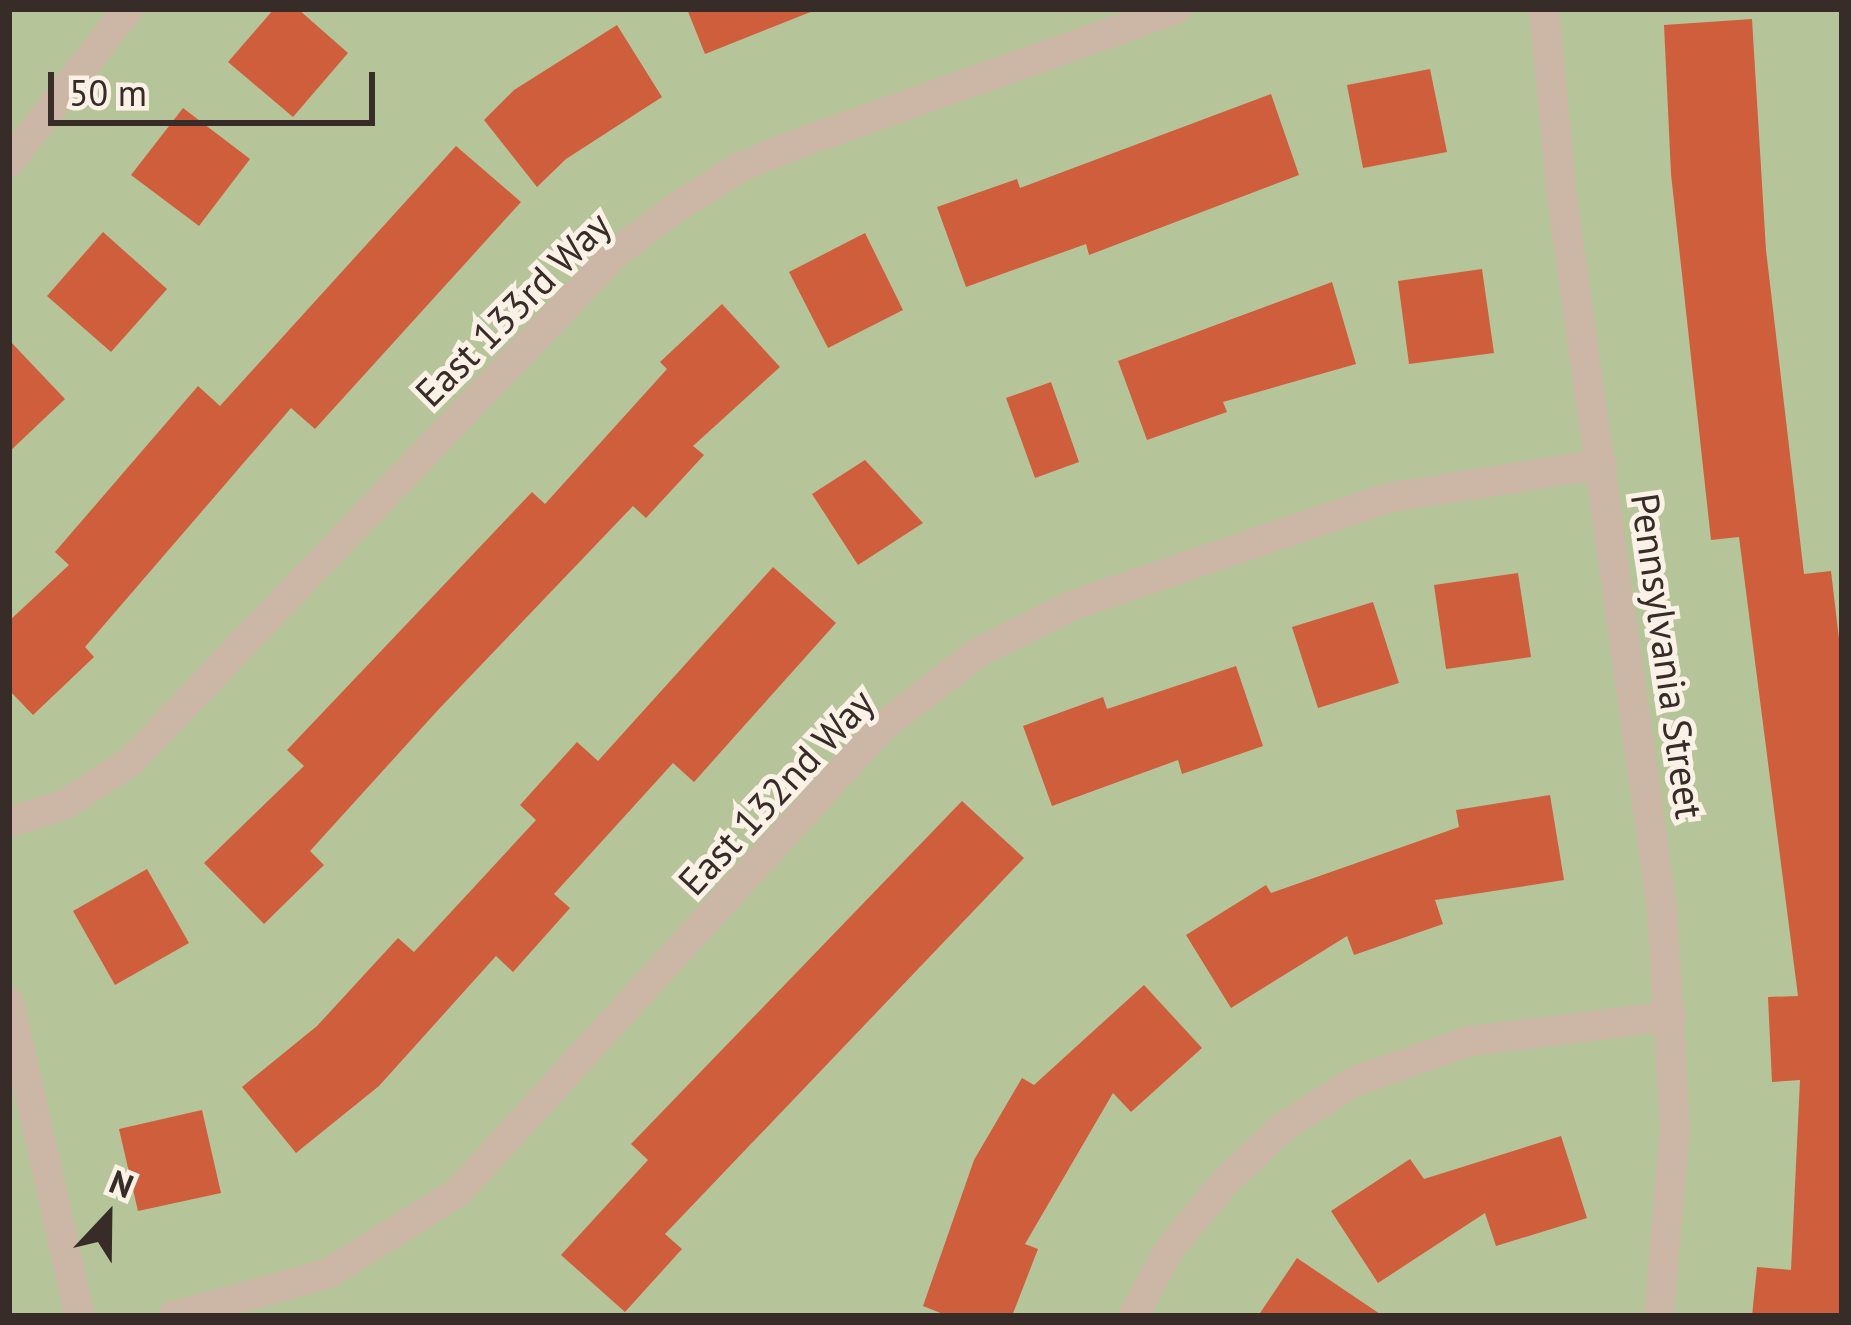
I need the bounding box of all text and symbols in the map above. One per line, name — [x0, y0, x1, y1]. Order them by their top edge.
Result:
scale bar — [54, 48, 381, 122]
text: 50 m — [69, 69, 147, 116]
street label: East 133rd Way — [406, 202, 620, 416]
street label: Pennsylvania Street — [1621, 490, 1713, 822]
street label: East 132nd Way — [669, 679, 883, 905]
north arrow — [48, 1157, 168, 1277]
text: N — [104, 1159, 140, 1207]

